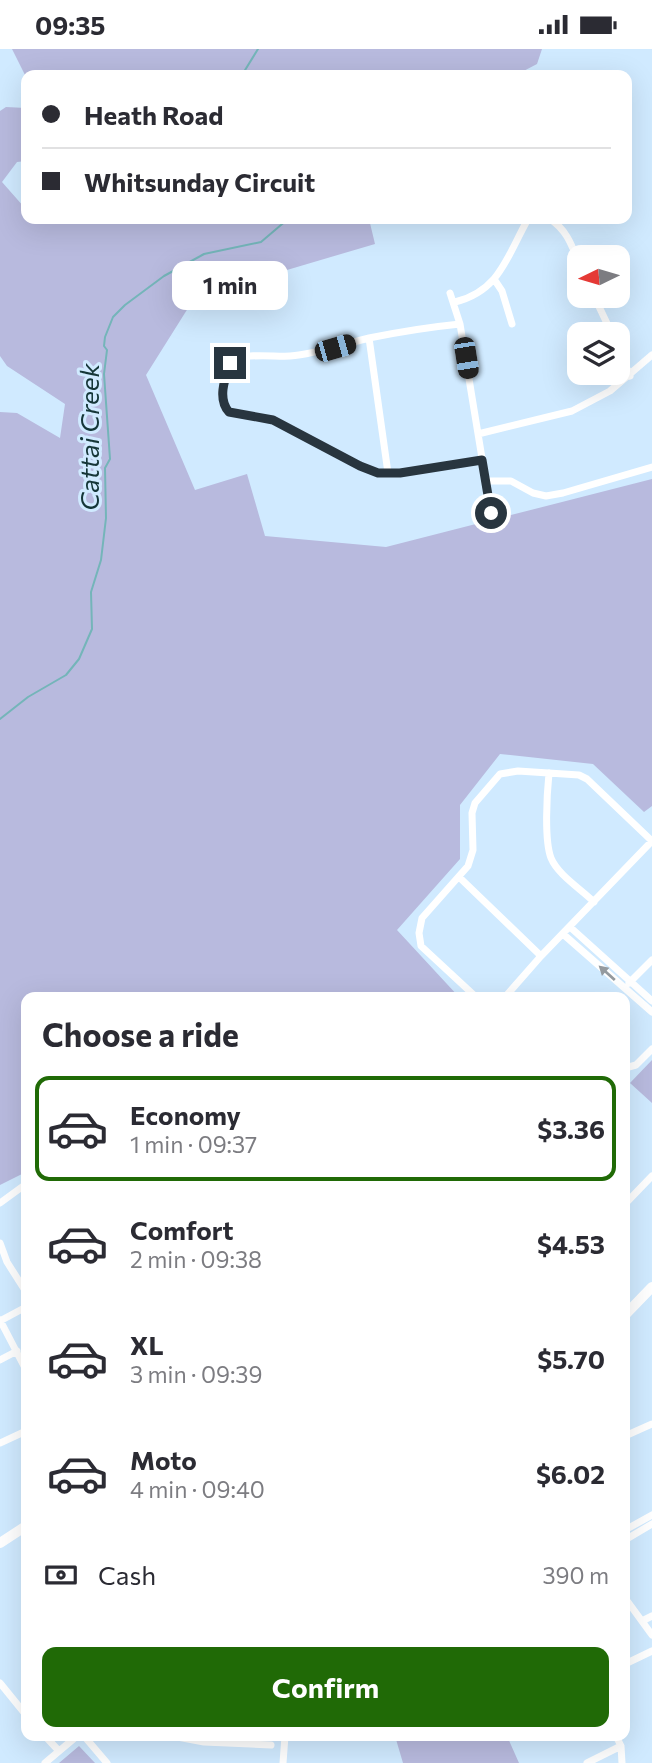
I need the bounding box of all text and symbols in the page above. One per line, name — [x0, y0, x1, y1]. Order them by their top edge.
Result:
text: 09:35 — [35, 9, 106, 40]
text: Heath Road — [84, 99, 223, 130]
text: Whitsunday Circuit — [84, 166, 315, 197]
north arrow — [567, 245, 630, 308]
map controls — [567, 245, 630, 385]
callout: 1 min — [172, 261, 288, 311]
text: 1 min — [203, 271, 257, 299]
button: layers — [567, 322, 630, 385]
car — [312, 332, 359, 364]
car — [453, 336, 480, 380]
route end — [214, 347, 246, 379]
water label: Cattai Creek — [73, 362, 104, 511]
route start — [475, 497, 507, 529]
one-way arrow — [599, 966, 616, 982]
text: Choose a ride — [42, 1014, 239, 1054]
icon: car — [46, 1097, 109, 1160]
text: Economy — [130, 1099, 241, 1130]
text: $3.36 — [537, 1113, 605, 1144]
text: 1 min · 09:37 — [130, 1130, 257, 1158]
icon: car — [46, 1212, 109, 1275]
text: Comfort — [130, 1214, 233, 1245]
text: $4.53 — [537, 1228, 605, 1259]
text: 2 min · 09:38 — [130, 1245, 262, 1273]
icon: car — [46, 1327, 109, 1390]
text: XL — [130, 1329, 164, 1360]
text: $5.70 — [537, 1343, 605, 1374]
text: 3 min · 09:39 — [130, 1360, 262, 1388]
icon: car — [46, 1442, 109, 1505]
text: Moto — [130, 1444, 197, 1475]
text: $6.02 — [536, 1458, 605, 1489]
text: 4 min · 09:40 — [130, 1475, 265, 1503]
icon: cash — [42, 1556, 80, 1594]
text: Cash — [98, 1559, 156, 1590]
text: 390 m — [542, 1561, 609, 1589]
button: Confirm — [42, 1647, 609, 1727]

